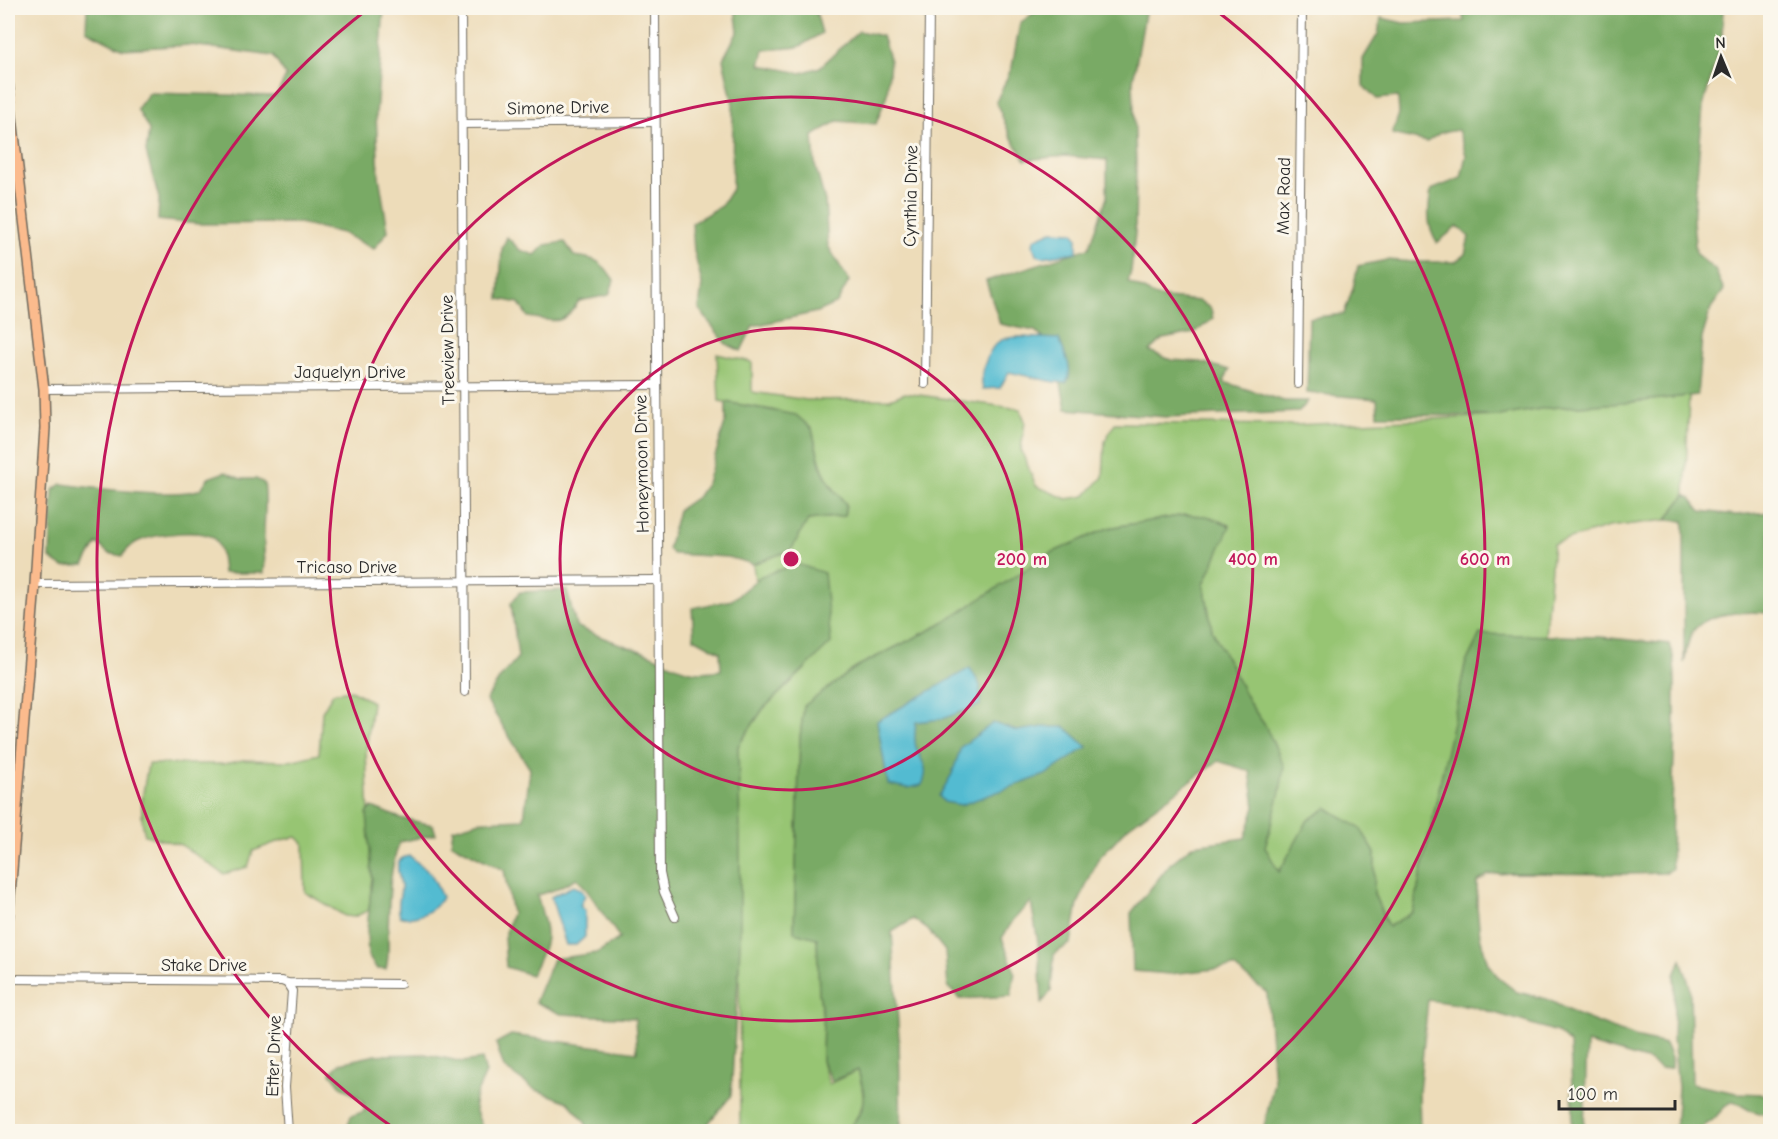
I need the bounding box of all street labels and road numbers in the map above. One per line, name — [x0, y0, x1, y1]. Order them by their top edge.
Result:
street label: Simone Drive — [507, 97, 609, 119]
street label: Cynthia Drive — [900, 145, 922, 247]
street label: Max Road — [1273, 157, 1295, 235]
street label: Treeview Drive — [437, 295, 459, 405]
street label: Jaquelyn Drive — [294, 362, 406, 383]
street label: Honeymoon Drive — [630, 395, 654, 533]
street label: Tricaso Drive — [297, 557, 397, 578]
street label: Stake Drive — [161, 955, 247, 976]
street label: Etter Drive — [262, 1015, 286, 1097]

